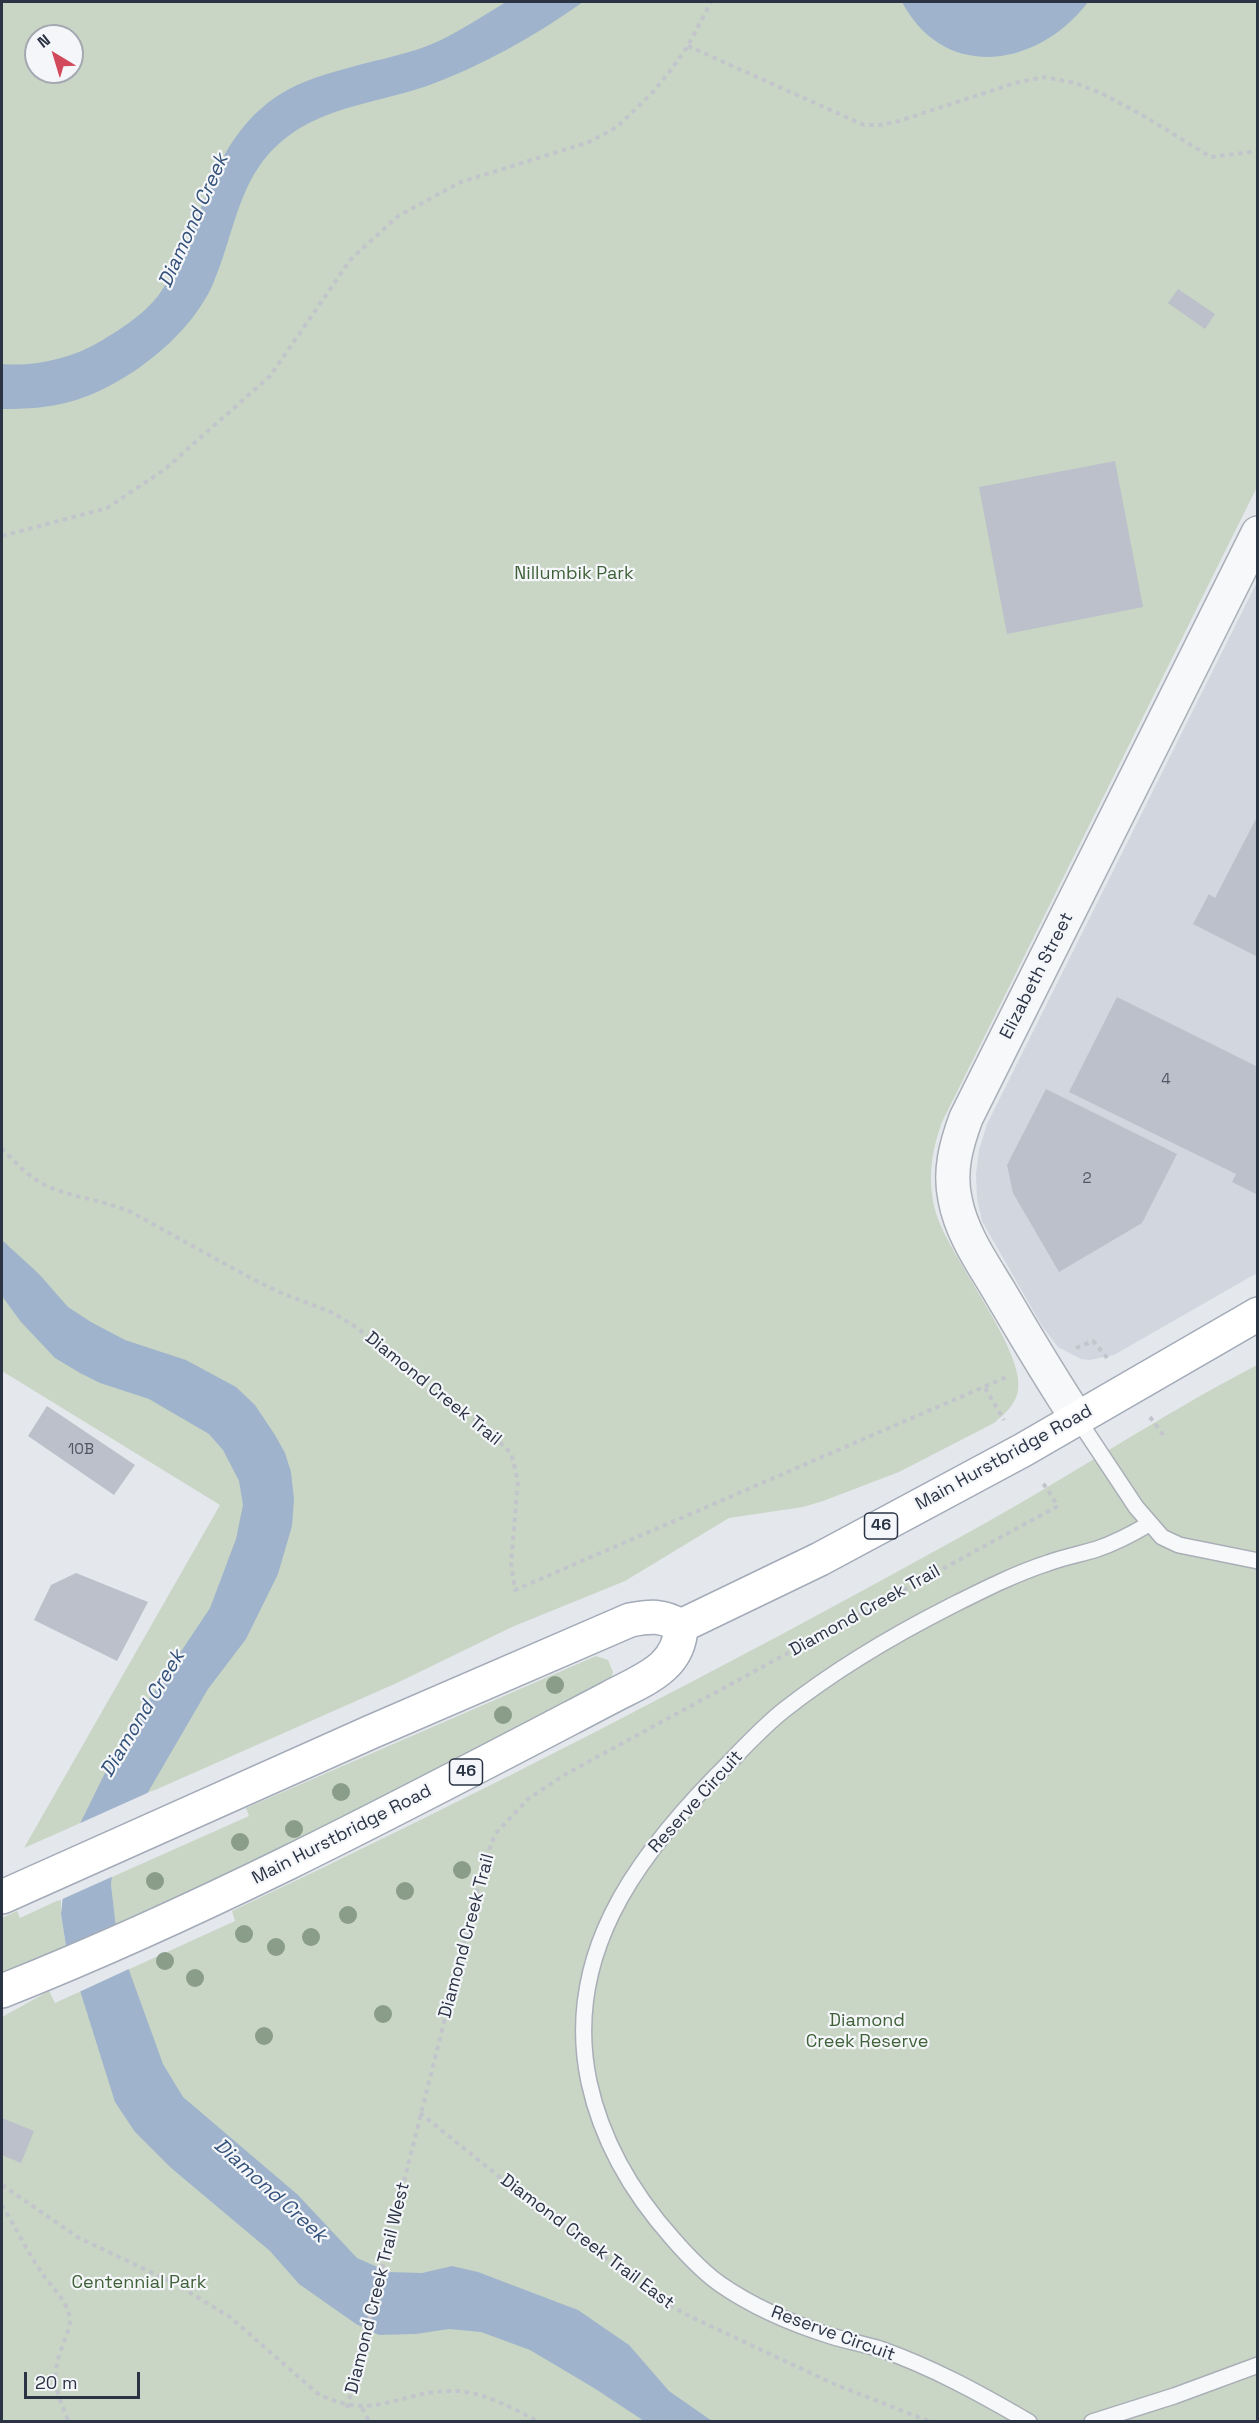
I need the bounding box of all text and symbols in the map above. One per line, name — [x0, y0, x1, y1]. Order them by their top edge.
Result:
north arrow — [24, 24, 84, 84]
text: N — [33, 29, 55, 53]
water label: Diamond Creek — [154, 150, 234, 292]
park label: Nillumbik Park — [514, 563, 634, 585]
street label: Elizabeth Street — [996, 909, 1078, 1043]
house number: 4 — [1161, 1071, 1171, 1089]
house number: 2 — [1082, 1170, 1092, 1188]
street label: Diamond Creek Trail — [361, 1327, 505, 1451]
street label: Main Hurstbridge Road — [912, 1400, 1096, 1516]
house number: 10B — [68, 1441, 94, 1459]
road number: 46 — [864, 1513, 898, 1539]
street label: Diamond Creek Trail — [786, 1561, 944, 1661]
water label: Diamond Creek — [96, 1646, 190, 1782]
street label: Reserve Circuit — [644, 1746, 748, 1858]
road number: 46 — [450, 1759, 482, 1785]
street label: Main Hurstbridge Road — [249, 1780, 435, 1890]
street label: Diamond Creek Trail — [435, 1852, 499, 2020]
park label: Diamond Creek Reserve — [806, 2010, 928, 2052]
water label: Diamond Creek — [208, 2134, 332, 2248]
street label: Diamond Creek Trail East — [496, 2170, 678, 2314]
street label: Diamond Creek Trail West — [341, 2180, 415, 2396]
park label: Centennial Park — [72, 2272, 206, 2294]
street label: Reserve Circuit — [768, 2302, 898, 2366]
scale bar — [27, 2360, 142, 2398]
text: 20 m — [35, 2371, 78, 2394]

